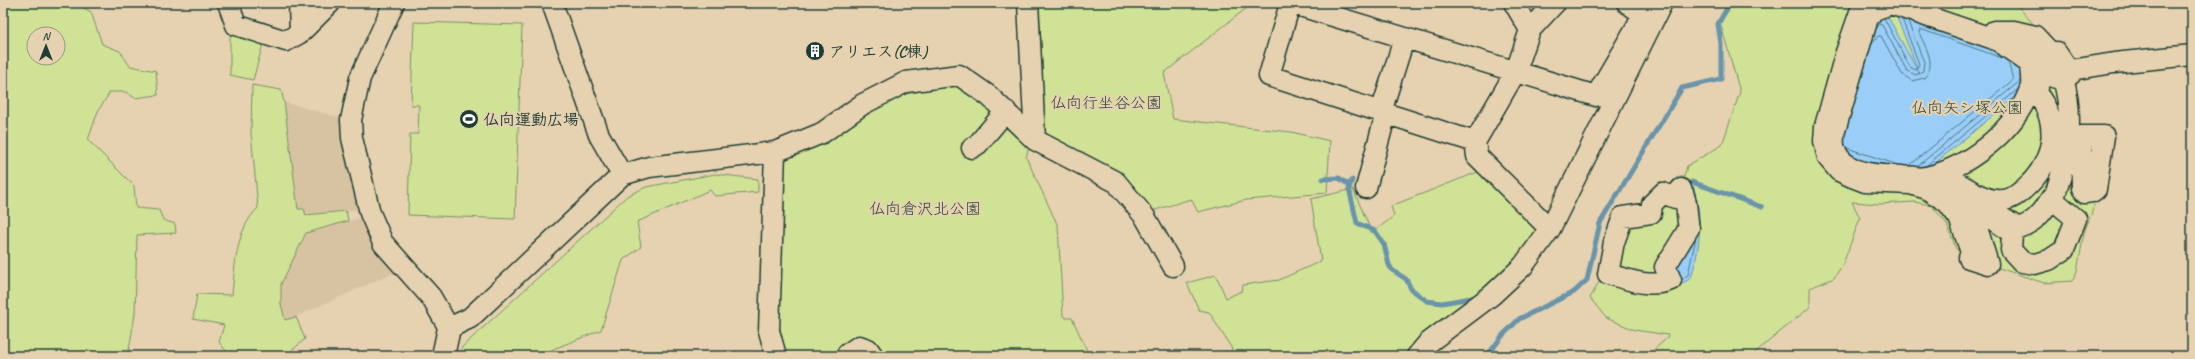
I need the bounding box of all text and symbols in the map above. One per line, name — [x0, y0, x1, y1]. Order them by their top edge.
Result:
north arrow — [26, 26, 66, 66]
text: N — [43, 29, 52, 43]
building icon: アリエス(C棟) — [804, 40, 826, 62]
place label: アリエス(C棟) — [829, 42, 929, 62]
park label: 仏向行坐谷公園 — [1050, 93, 1162, 113]
park label: 仏向矢シ塚公園 — [1911, 98, 2023, 118]
sports icon: 仏向運動広場 — [458, 108, 480, 130]
place label: 仏向運動広場 — [483, 110, 579, 130]
park label: 仏向倉沢北公園 — [869, 199, 981, 219]

